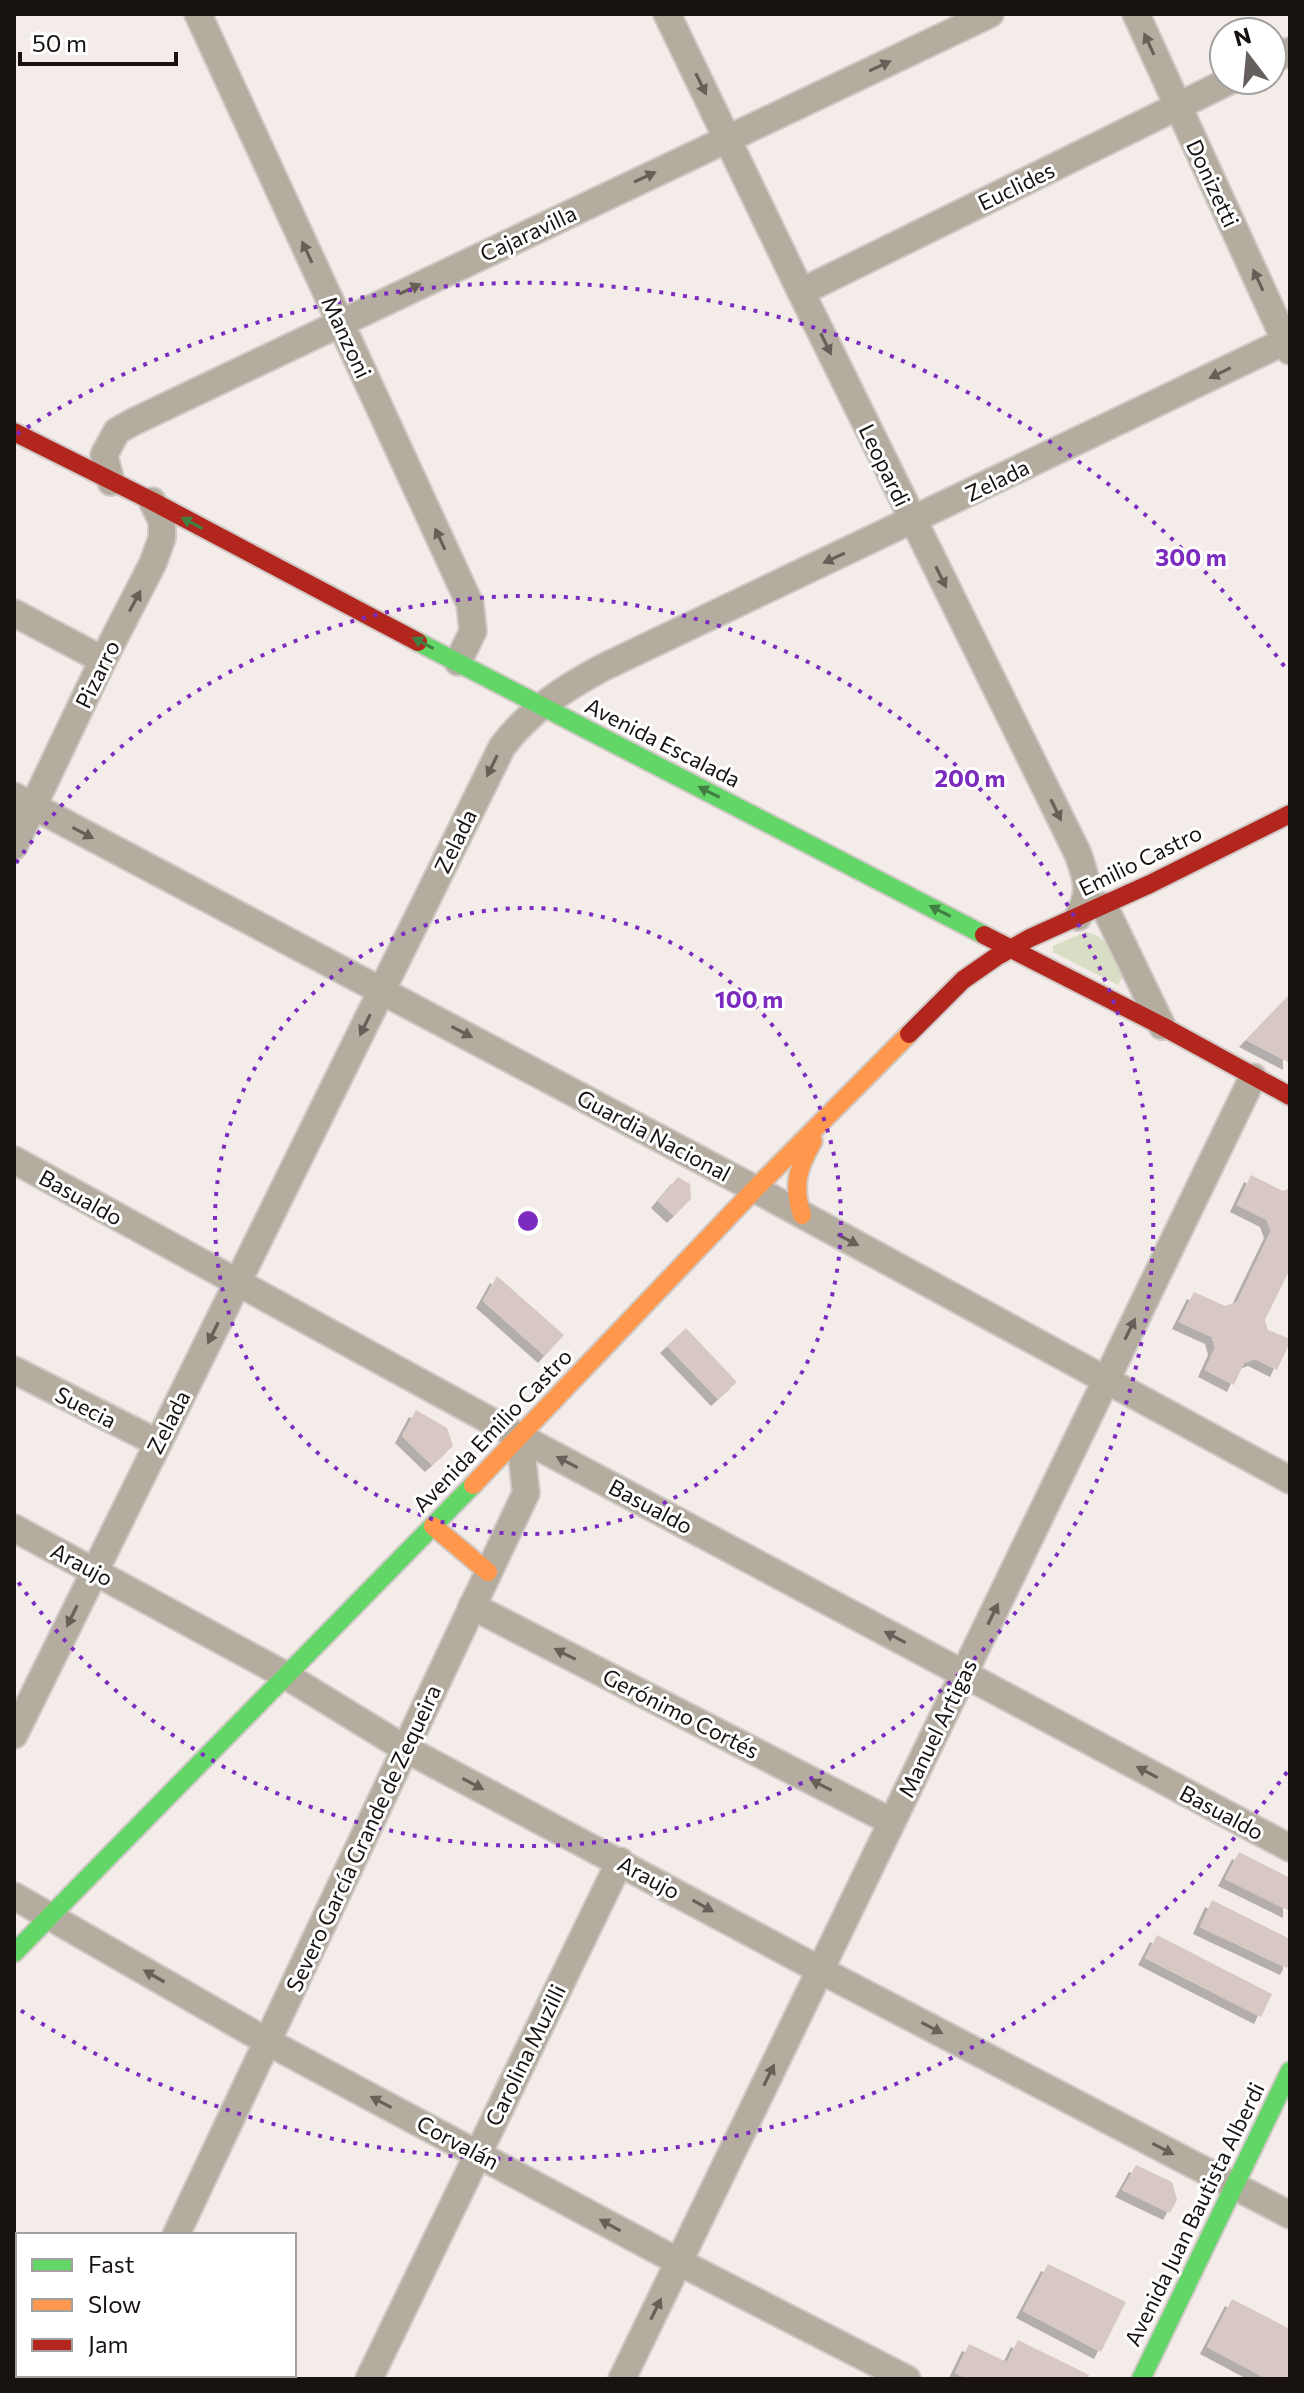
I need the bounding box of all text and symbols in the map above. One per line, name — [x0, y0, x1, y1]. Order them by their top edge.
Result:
scale bar — [20, 16, 176, 66]
north arrow — [1208, 16, 1288, 96]
text: N — [1231, 21, 1254, 52]
text: 50 m — [32, 28, 87, 57]
one-way arrow — [1143, 32, 1156, 56]
one-way arrow — [868, 59, 892, 73]
one-way arrow — [694, 73, 708, 96]
street label: Donizetti — [1181, 135, 1245, 231]
street label: Euclides — [973, 156, 1059, 216]
one-way arrow — [633, 170, 657, 184]
street label: Cajaravilla — [476, 199, 580, 267]
one-way arrow — [300, 240, 314, 263]
one-way arrow — [1251, 269, 1264, 292]
one-way arrow — [398, 282, 422, 296]
street label: Manzoni — [316, 292, 378, 382]
one-way arrow — [819, 332, 833, 355]
one-way arrow — [1208, 366, 1231, 380]
street label: Leopardi — [853, 419, 917, 511]
street label: Zelada — [961, 453, 1033, 507]
one-way arrow — [181, 516, 204, 529]
one-way arrow — [433, 527, 447, 551]
text: 300 m — [1155, 542, 1227, 571]
one-way arrow — [822, 551, 845, 565]
one-way arrow — [934, 565, 948, 588]
one-way arrow — [128, 589, 142, 612]
street label: Pizarro — [69, 636, 125, 712]
one-way arrow — [411, 637, 434, 650]
street label: Avenida Escalada — [581, 691, 745, 793]
one-way arrow — [485, 755, 499, 778]
text: 200 m — [935, 763, 1005, 792]
one-way arrow — [698, 785, 720, 799]
one-way arrow — [1049, 798, 1063, 822]
street label: Zelada — [428, 805, 482, 877]
street label: Emilio Castro — [1074, 819, 1206, 901]
one-way arrow — [72, 825, 94, 839]
one-way arrow — [929, 905, 951, 919]
text: 100 m — [715, 984, 783, 1013]
one-way arrow — [359, 1013, 372, 1036]
one-way arrow — [450, 1026, 473, 1039]
street label: Guardia Nacional — [573, 1083, 735, 1187]
street label: Basualdo — [35, 1163, 127, 1231]
centre of rings — [514, 1207, 542, 1235]
one-way arrow — [837, 1233, 860, 1246]
one-way arrow — [1123, 1318, 1137, 1341]
one-way arrow — [206, 1322, 220, 1345]
street label: Avenida Emilio Castro — [407, 1343, 577, 1517]
street label: Suecia — [51, 1380, 121, 1434]
street label: Zelada — [141, 1386, 195, 1458]
one-way arrow — [556, 1455, 578, 1469]
street label: Basualdo — [605, 1473, 697, 1539]
street label: Araujo — [46, 1537, 118, 1591]
one-way arrow — [986, 1602, 999, 1625]
one-way arrow — [65, 1604, 79, 1628]
one-way arrow — [884, 1630, 907, 1643]
one-way arrow — [553, 1647, 576, 1660]
street label: Manuel Artigas — [892, 1654, 982, 1802]
street label: Gerónimo Cortés — [598, 1662, 764, 1764]
street label: Severo García Grande de Zequeira — [280, 1680, 446, 1996]
one-way arrow — [1136, 1765, 1158, 1779]
one-way arrow — [462, 1778, 485, 1791]
one-way arrow — [809, 1779, 832, 1792]
street label: Basualdo — [1176, 1779, 1268, 1845]
street label: Araujo — [613, 1850, 685, 1904]
one-way arrow — [692, 1899, 714, 1913]
one-way arrow — [143, 1969, 165, 1983]
street label: Carolina Muzilli — [479, 1980, 571, 2130]
one-way arrow — [921, 2022, 944, 2035]
one-way arrow — [762, 2063, 776, 2086]
street label: Avenida Juan Bautista Alberdi — [1118, 2078, 1270, 2350]
one-way arrow — [370, 2095, 393, 2108]
street label: Corvalán — [412, 2109, 504, 2175]
one-way arrow — [1151, 2142, 1174, 2155]
one-way arrow — [599, 2218, 622, 2231]
legend — [16, 2233, 296, 2377]
text: Fast — [88, 2249, 135, 2278]
text: Slow — [88, 2289, 141, 2318]
one-way arrow — [649, 2297, 663, 2320]
text: Jam — [88, 2329, 128, 2358]

